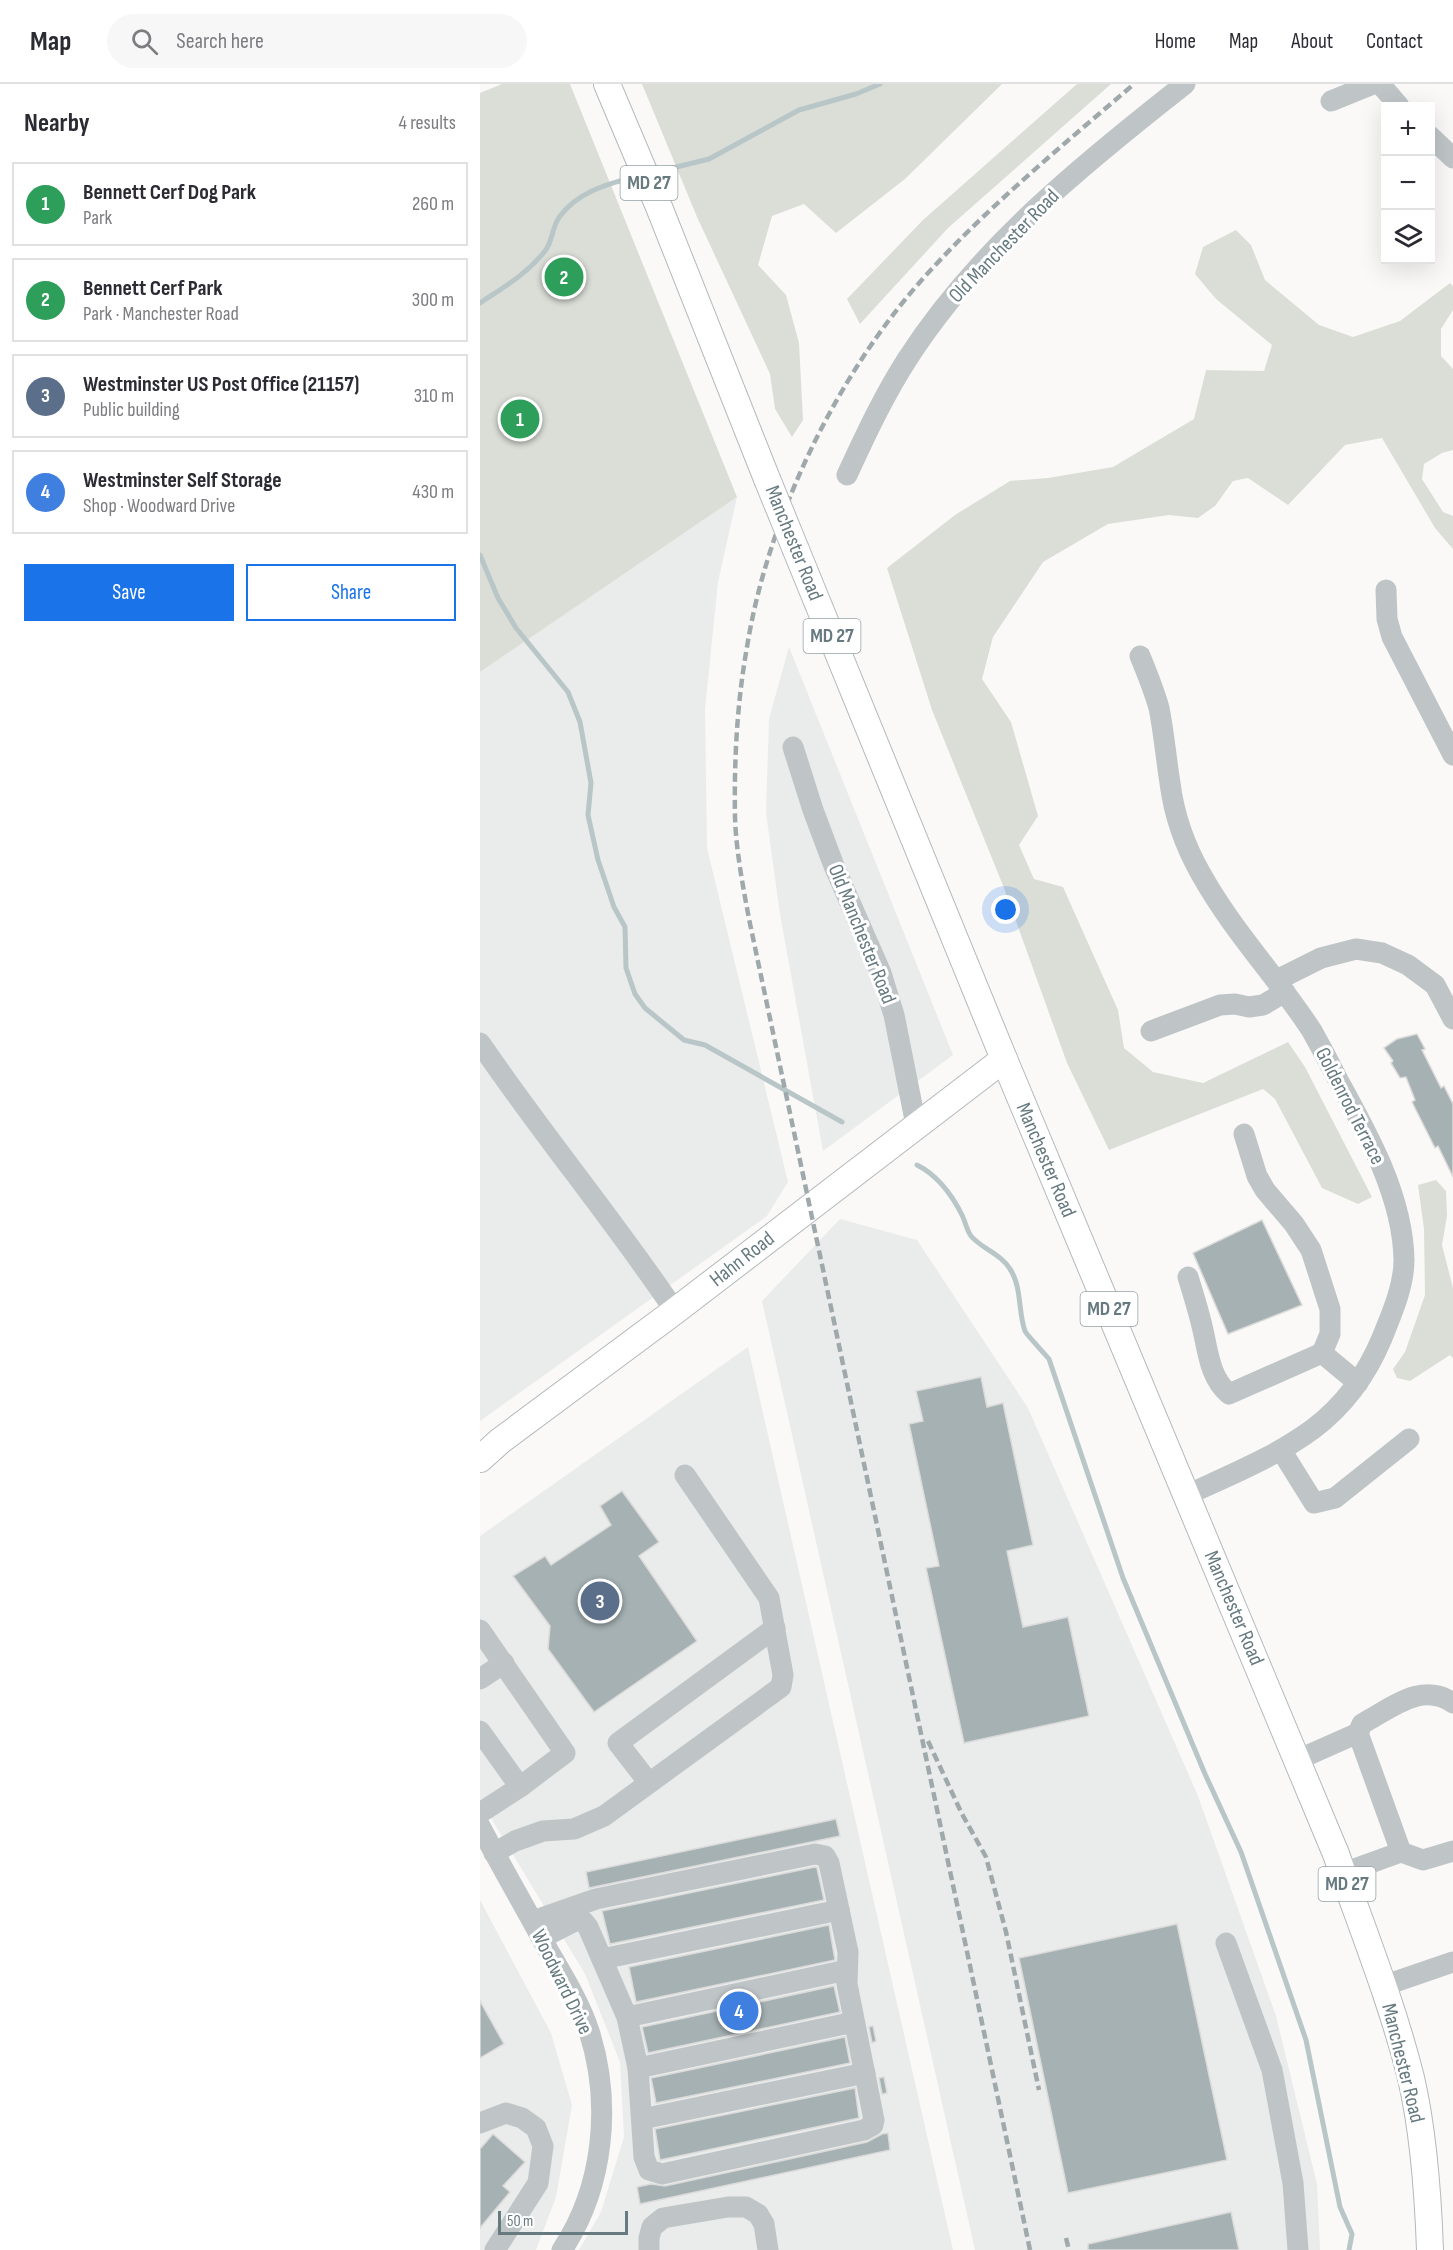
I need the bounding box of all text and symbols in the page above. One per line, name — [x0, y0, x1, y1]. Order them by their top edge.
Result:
search box — [107, 14, 527, 68]
text: Map — [30, 25, 71, 58]
icon: search — [128, 25, 161, 58]
text: Search here — [176, 28, 264, 55]
text: Home — [1155, 29, 1196, 54]
text: Map — [1229, 29, 1258, 54]
text: About — [1291, 29, 1333, 54]
text: Contact — [1366, 29, 1423, 54]
map controls — [1381, 102, 1435, 264]
button: + — [1381, 102, 1435, 156]
text: Nearby — [24, 108, 90, 139]
text: 4 results — [399, 111, 456, 135]
button: − — [1381, 156, 1435, 210]
road number: MD 27 — [620, 166, 678, 200]
text: Bennett Cerf Dog Park — [83, 179, 256, 206]
street label: Old Manchester Road — [943, 184, 1065, 308]
text: 1 — [42, 192, 49, 216]
text: 260 m — [412, 192, 454, 216]
text: Park — [83, 206, 112, 230]
button: layers — [1381, 210, 1435, 264]
pin: 2 — [544, 254, 584, 300]
text: Bennett Cerf Park — [83, 275, 223, 302]
text: 2 — [41, 288, 50, 312]
text: 300 m — [412, 288, 454, 312]
text: Park · Manchester Road — [83, 302, 239, 326]
text: Westminster US Post Office (21157) — [83, 371, 359, 398]
text: 3 — [41, 384, 50, 408]
text: 310 m — [414, 384, 454, 408]
pin: 1 — [500, 396, 540, 442]
text: Public building — [83, 398, 180, 422]
text: Westminster Self Storage — [83, 467, 282, 494]
text: 4 — [41, 480, 50, 504]
text: 430 m — [412, 480, 454, 504]
street label: Manchester Road — [760, 482, 828, 604]
text: Shop · Woodward Drive — [83, 494, 235, 518]
button: Save — [24, 564, 234, 621]
button: Share — [246, 564, 456, 621]
road number: MD 27 — [804, 619, 860, 653]
street label: Old Manchester Road — [823, 861, 901, 1007]
your location — [991, 895, 1020, 924]
street label: Goldenrod Terrace — [1310, 1043, 1390, 1169]
street label: Manchester Road — [1011, 1099, 1081, 1221]
street label: Hahn Road — [705, 1226, 779, 1292]
road number: MD 27 — [1080, 1292, 1138, 1326]
street label: Manchester Road — [1199, 1547, 1269, 1669]
pin: 3 — [580, 1578, 620, 1624]
road number: MD 27 — [1318, 1867, 1376, 1901]
street label: Woodward Drive — [526, 1925, 598, 2039]
pin: 4 — [720, 1988, 758, 2034]
street label: Manchester Road — [1376, 2001, 1430, 2125]
scale bar — [498, 2208, 628, 2236]
text: 50 m — [507, 2212, 533, 2231]

